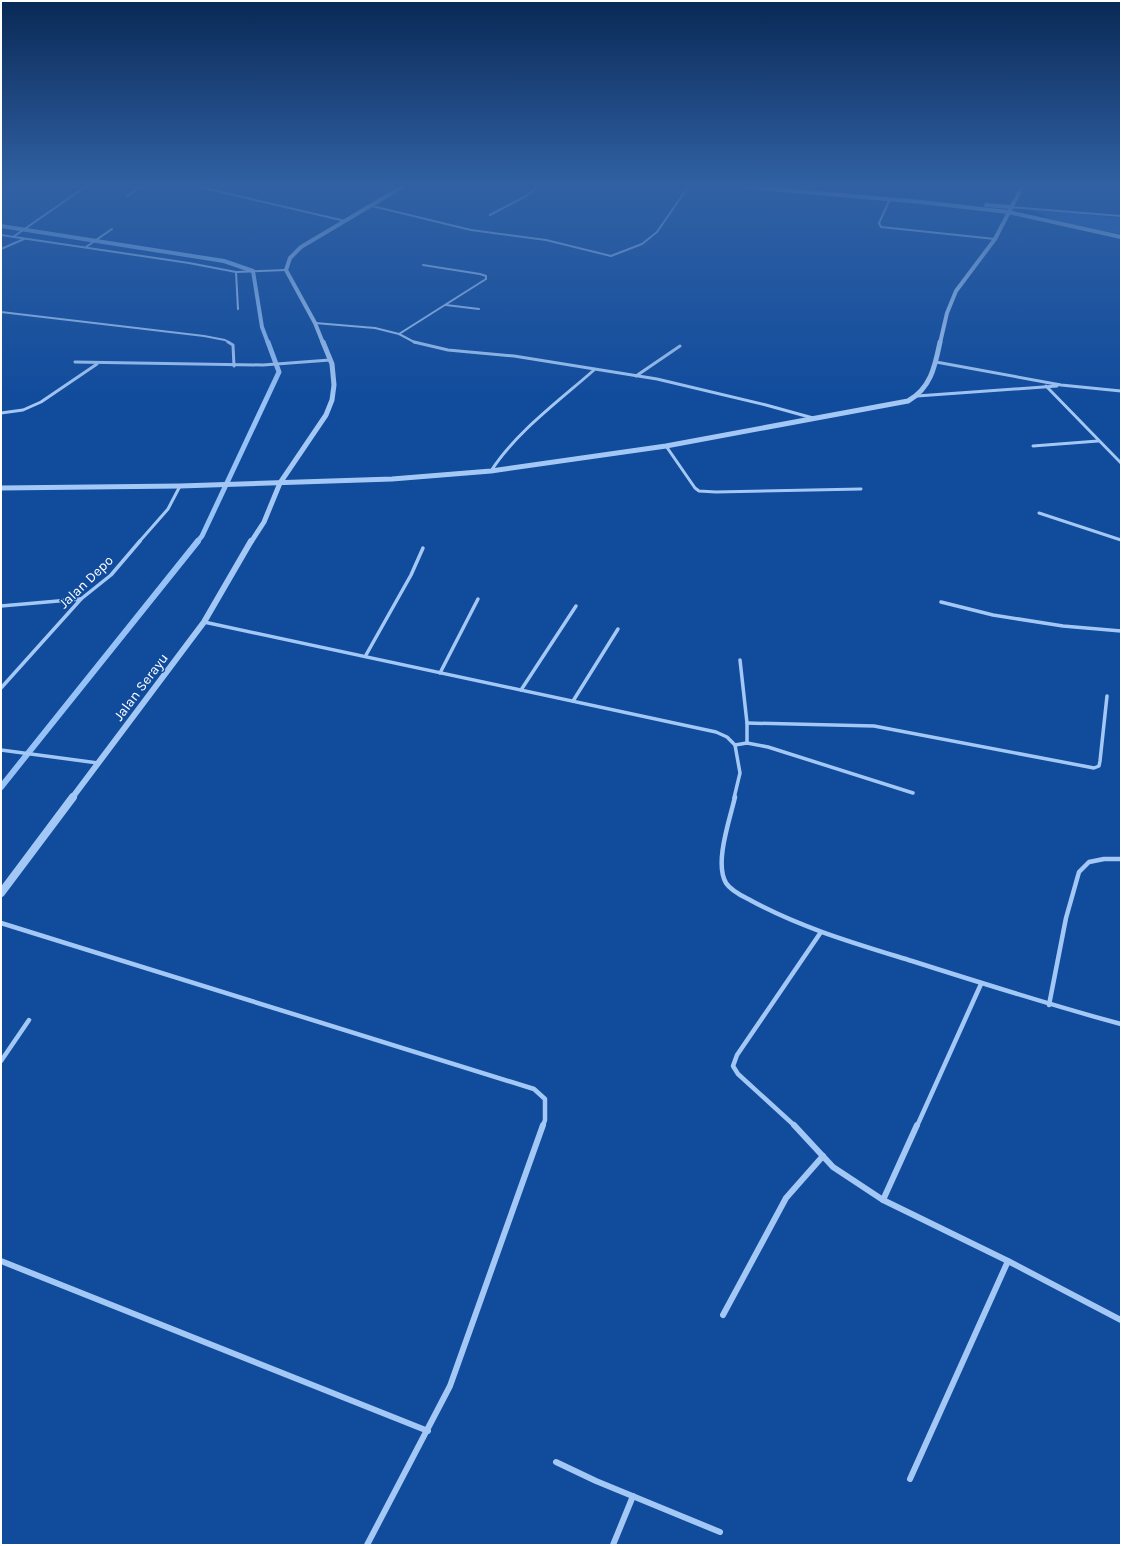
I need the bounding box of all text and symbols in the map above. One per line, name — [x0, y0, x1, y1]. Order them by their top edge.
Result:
street label: Jalan Depo — [55, 552, 117, 612]
street label: Jalan Serayu — [110, 650, 172, 724]

